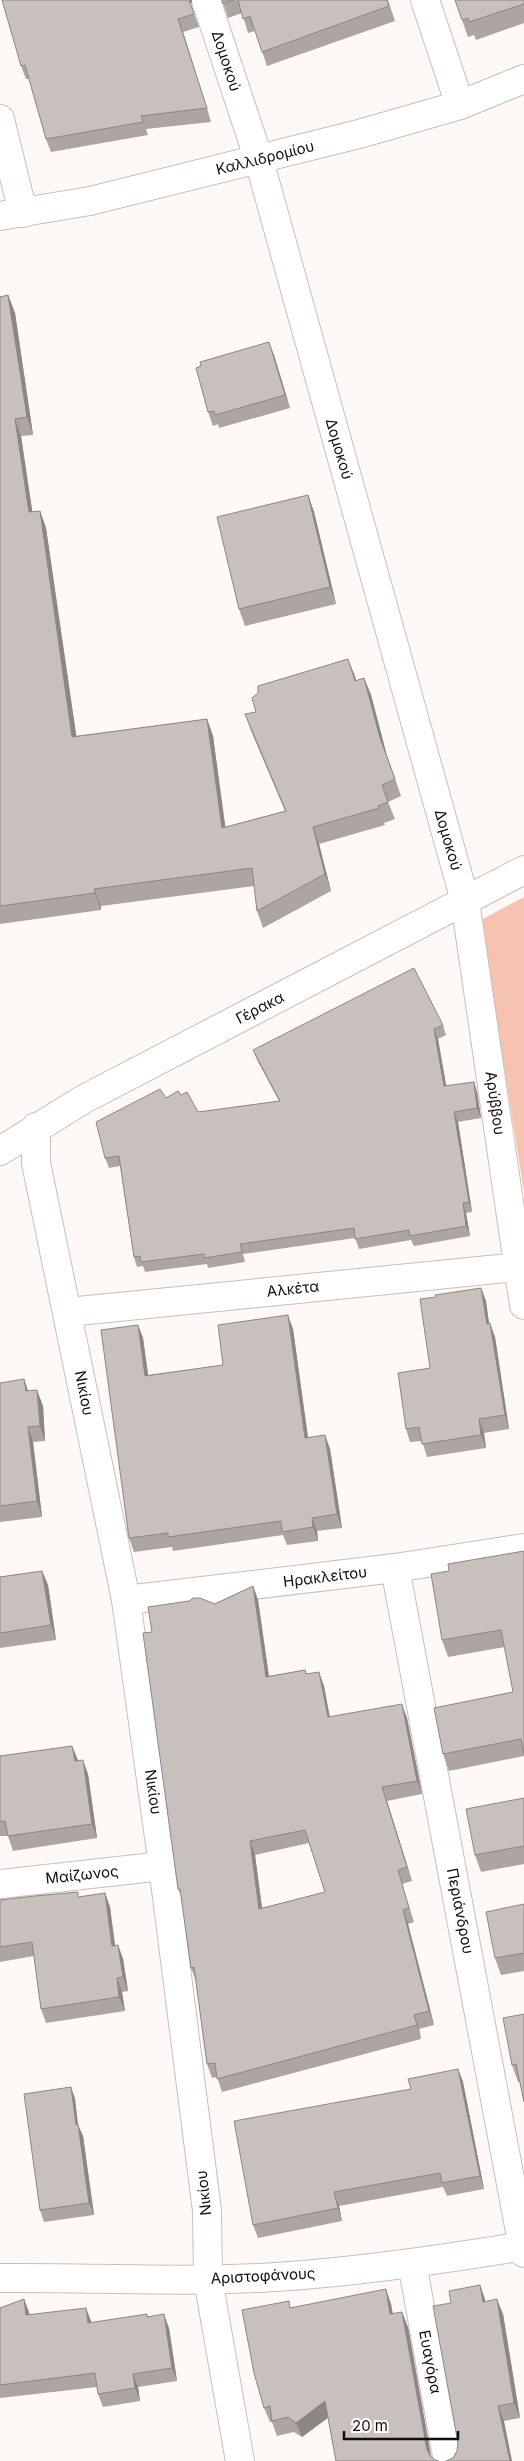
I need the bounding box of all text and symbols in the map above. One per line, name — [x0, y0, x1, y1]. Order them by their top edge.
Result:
street label: Δομοκού — [208, 28, 245, 94]
street label: Καλλιδρομίου — [214, 136, 316, 179]
street label: Δομοκού — [322, 416, 357, 482]
street label: Δομοκού — [431, 807, 466, 873]
street label: Γέρακα — [232, 987, 287, 1028]
street label: Αρύββου — [482, 1070, 509, 1136]
street label: Αλκέτα — [266, 1276, 320, 1301]
street label: Νικίου — [71, 1369, 98, 1417]
street label: Ηρακλείτου — [282, 1562, 368, 1591]
street label: Νικίου — [141, 1768, 166, 1816]
street label: Μαίζωνος — [44, 1861, 119, 1888]
street label: Περιάνδρου — [443, 1866, 478, 1955]
street label: Νικίου — [192, 2170, 215, 2217]
street label: Αριστοφάνους — [210, 2263, 316, 2288]
street label: Ευαγόρα — [415, 2328, 446, 2395]
scale bar — [344, 2408, 458, 2440]
text: 20 m — [352, 2416, 388, 2435]

